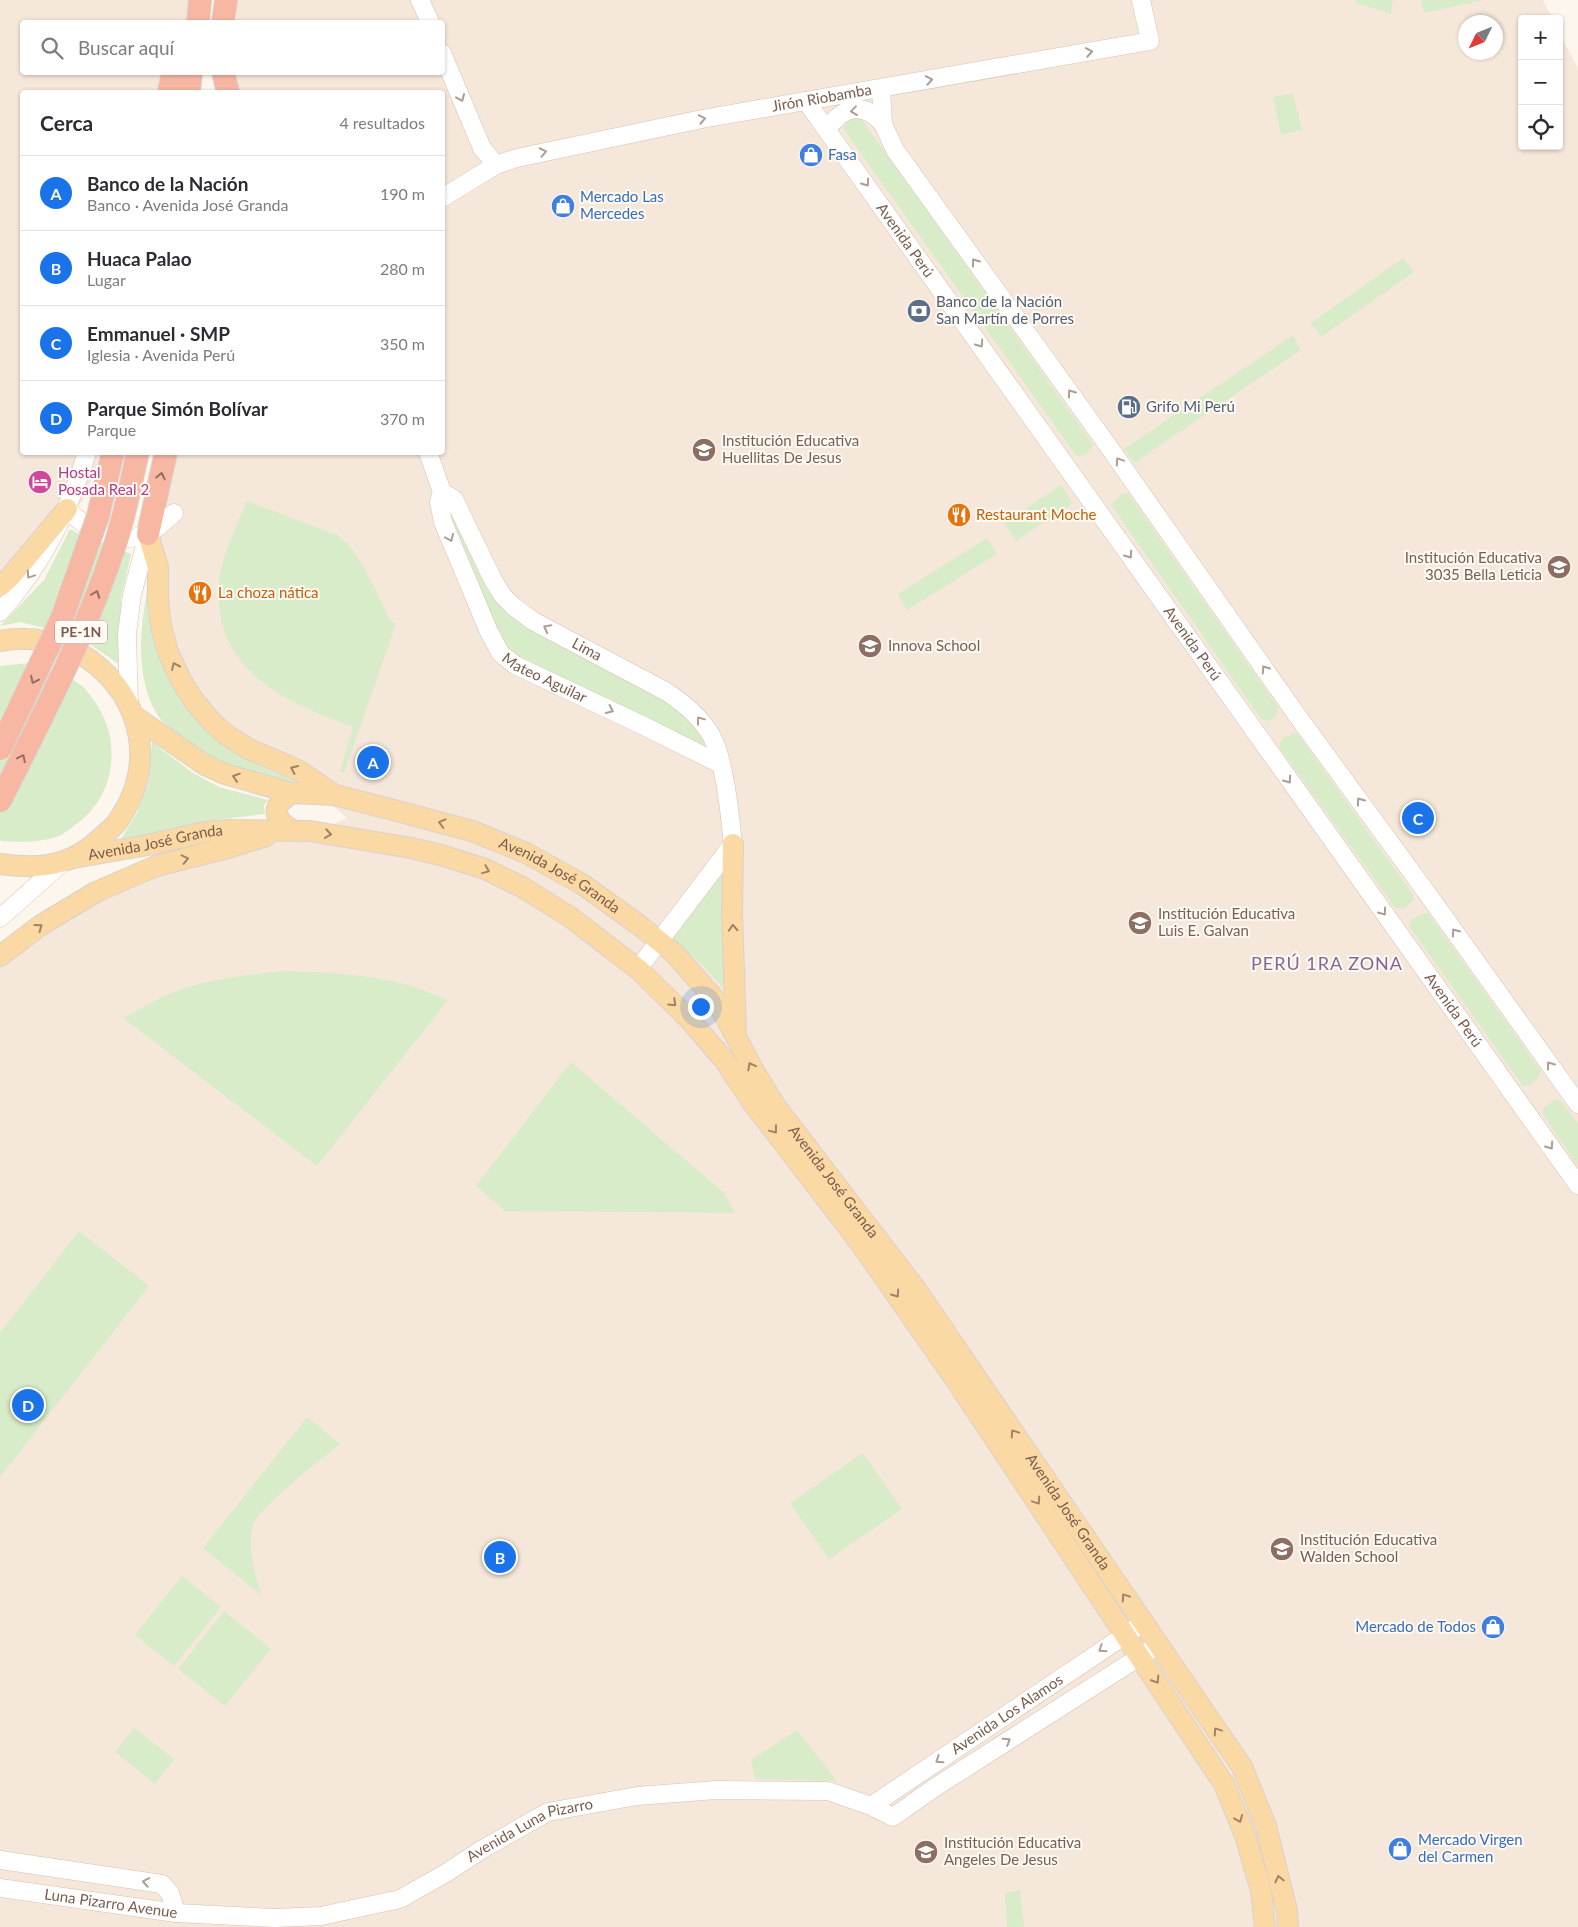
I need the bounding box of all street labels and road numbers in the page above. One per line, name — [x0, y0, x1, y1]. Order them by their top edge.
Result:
street label: Jirón Riobamba — [770, 80, 873, 115]
street label: Avenida Perú — [873, 199, 939, 280]
street label: Avenida Perú — [1161, 602, 1226, 684]
road number: PE-1N — [55, 620, 107, 644]
street label: Lima — [569, 633, 605, 664]
street label: Mateo Aguilar — [499, 648, 591, 706]
street label: Avenida José Granda — [87, 820, 224, 863]
street label: Avenida José Granda — [497, 833, 624, 917]
street label: Avenida Perú — [1422, 969, 1487, 1050]
street label: Avenida José Granda — [785, 1121, 883, 1241]
street label: Avenida José Granda — [1023, 1450, 1115, 1573]
street label: Avenida Los Alamos — [947, 1670, 1066, 1758]
street label: Avenida Luna Pizarro — [463, 1794, 594, 1865]
street label: Luna Pizarro Avenue — [43, 1884, 179, 1921]

